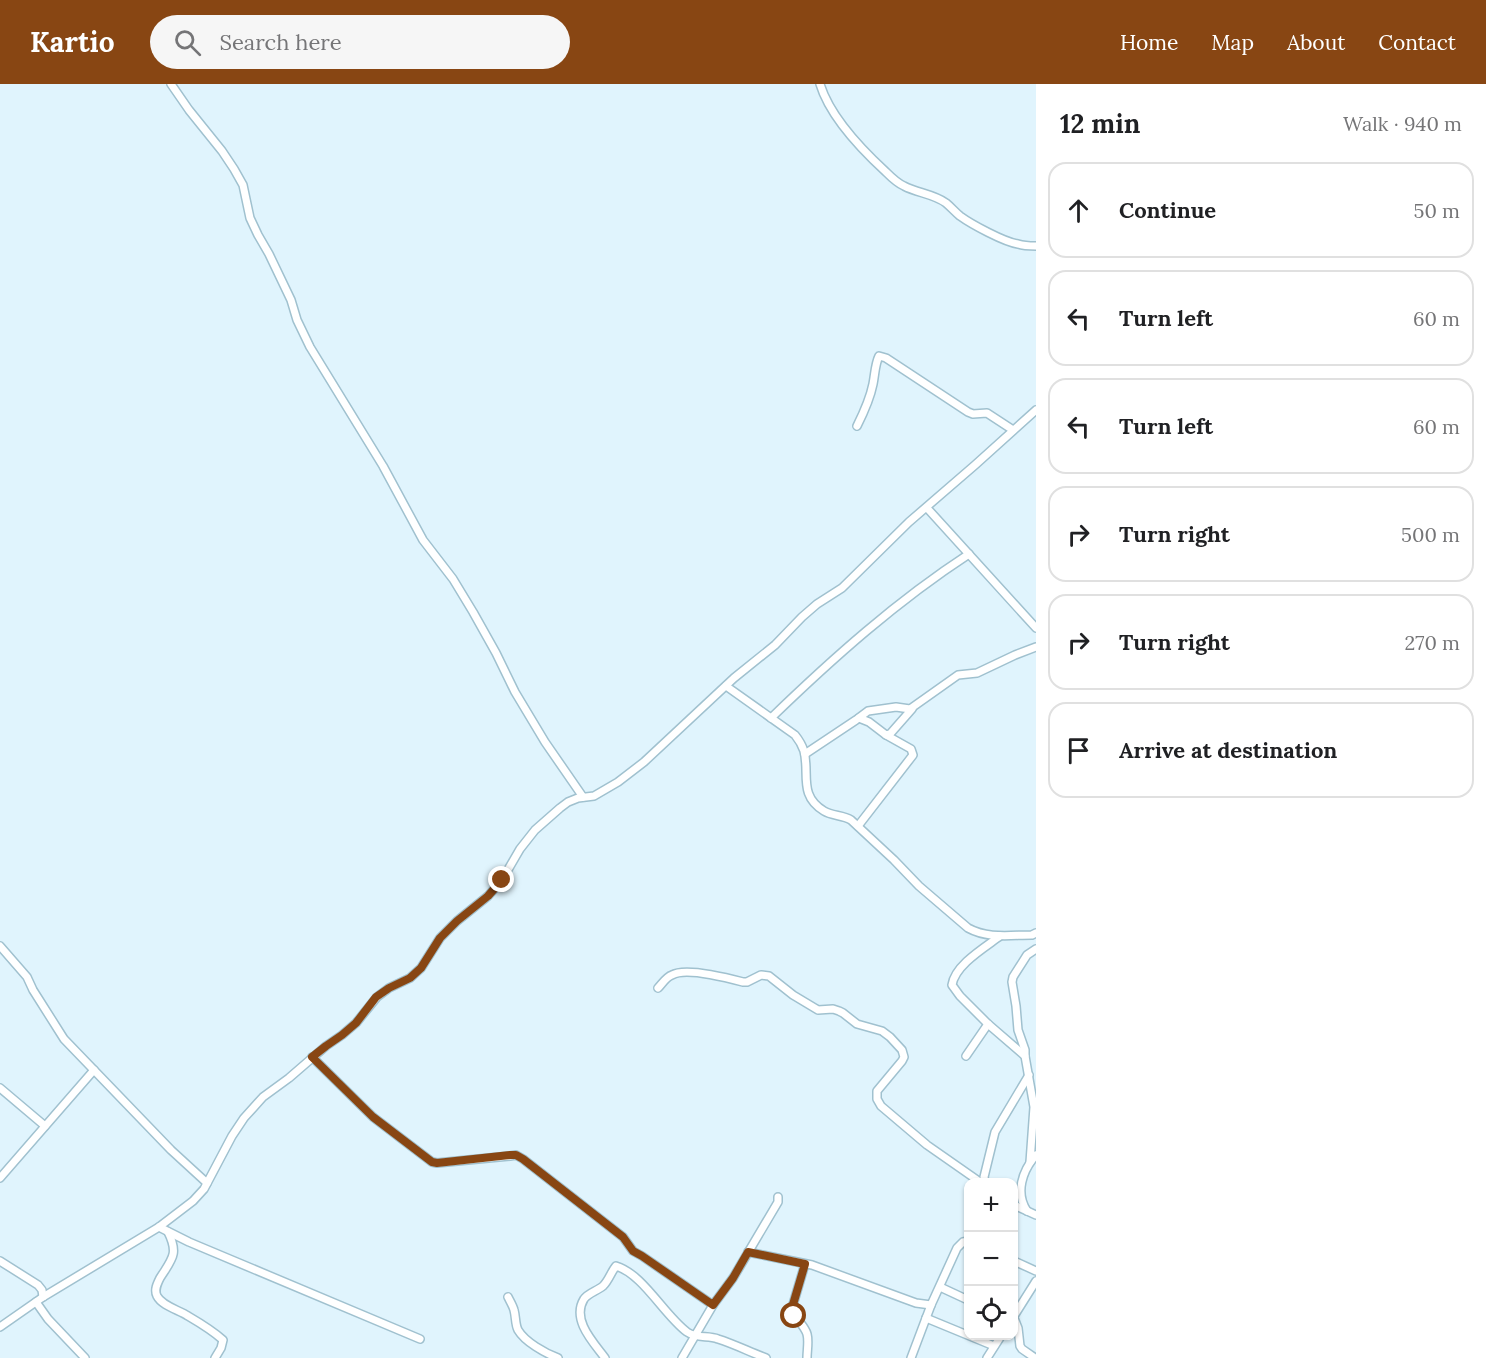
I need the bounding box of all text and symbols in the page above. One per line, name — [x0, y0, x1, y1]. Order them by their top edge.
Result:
search box — [150, 15, 570, 69]
text: Kartio — [30, 24, 114, 60]
icon: search — [171, 26, 204, 59]
text: Search here — [219, 28, 342, 56]
text: Home — [1120, 29, 1178, 56]
text: Map — [1211, 29, 1254, 56]
text: About — [1287, 29, 1345, 56]
text: Contact — [1378, 29, 1456, 56]
text: 12 min — [1060, 107, 1140, 140]
text: Walk · 940 m — [1343, 111, 1462, 136]
icon: ahead — [1062, 194, 1095, 227]
text: Continue — [1119, 196, 1216, 224]
text: 50 m — [1414, 198, 1460, 223]
icon: left — [1062, 302, 1095, 335]
text: Turn left — [1119, 304, 1213, 332]
text: 60 m — [1413, 306, 1460, 331]
icon: left — [1062, 410, 1095, 443]
text: Turn left — [1119, 412, 1213, 440]
text: 60 m — [1413, 414, 1460, 439]
icon: right — [1062, 518, 1095, 551]
text: Turn right — [1119, 520, 1230, 548]
text: 500 m — [1401, 522, 1460, 547]
icon: right — [1062, 626, 1095, 659]
text: Turn right — [1119, 628, 1230, 656]
text: 270 m — [1404, 630, 1460, 655]
icon: arrive — [1062, 734, 1095, 767]
text: Arrive at destination — [1119, 736, 1337, 764]
route end — [488, 866, 514, 892]
map controls — [964, 1178, 1018, 1340]
button: + — [964, 1178, 1018, 1232]
button: − — [964, 1232, 1018, 1286]
button: locate — [964, 1286, 1018, 1340]
route start — [780, 1302, 806, 1328]

